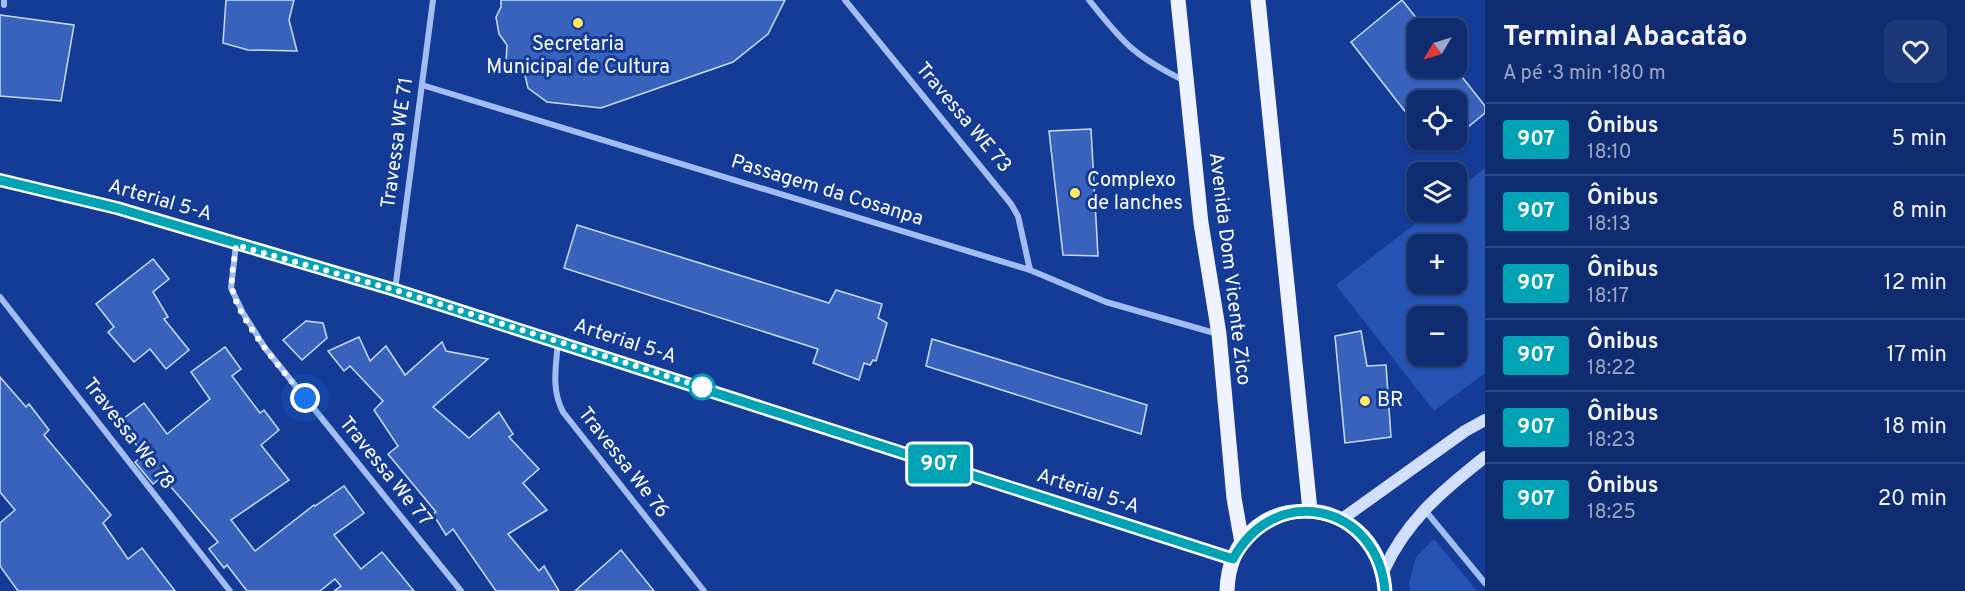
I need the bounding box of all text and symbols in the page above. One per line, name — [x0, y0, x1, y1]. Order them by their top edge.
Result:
marker: Secretaria Municipal de Cultura — [571, 16, 585, 30]
north arrow — [1407, 18, 1467, 78]
map controls — [1407, 18, 1467, 366]
text: Terminal Abacatão — [1503, 20, 1748, 56]
button: heart — [1884, 20, 1947, 83]
place label: Secretaria Municipal de Cultura — [486, 32, 670, 81]
street label: Travessa WE 73 — [909, 57, 1017, 179]
text: A pé · 3 min · 180 m — [1503, 61, 1666, 87]
street label: Travessa WE 71 — [376, 76, 420, 210]
button: locate — [1407, 90, 1467, 150]
text: Ônibus — [1587, 113, 1659, 140]
text: 907 — [1517, 126, 1555, 153]
text: 5 min — [1892, 126, 1947, 153]
text: 18:10 — [1587, 140, 1631, 166]
street label: Passagem da Cosanpa — [728, 149, 926, 233]
street label: Avenida Dom Vicente Zico — [1202, 151, 1256, 387]
button: layers — [1407, 162, 1467, 222]
place label: Complexo de lanches — [1087, 168, 1183, 217]
street label: Arterial 5-A — [105, 174, 215, 228]
text: Ônibus — [1587, 185, 1659, 212]
marker: Complexo de lanches — [1068, 186, 1082, 200]
text: 907 — [1517, 198, 1555, 225]
text: 8 min — [1892, 198, 1947, 225]
text: 18:13 — [1587, 212, 1631, 238]
button: + — [1407, 234, 1467, 294]
text: Ônibus — [1587, 257, 1659, 284]
text: 907 — [1517, 270, 1555, 297]
text: 12 min — [1884, 270, 1947, 297]
text: 18:17 — [1587, 284, 1629, 310]
button: − — [1407, 306, 1467, 366]
street label: Arterial 5-A — [570, 313, 680, 371]
text: Ônibus — [1587, 329, 1659, 356]
text: 907 — [1517, 342, 1555, 369]
text: 17 min — [1887, 342, 1947, 369]
text: 18:22 — [1587, 356, 1636, 382]
street label: Travessa We 78 — [76, 373, 180, 495]
unlabelled marker — [689, 374, 715, 400]
your location — [290, 383, 320, 413]
place label: BR — [1377, 388, 1403, 414]
marker: BR — [1358, 394, 1372, 408]
text: Ônibus — [1587, 401, 1659, 428]
street label: Travessa We 76 — [571, 402, 675, 524]
street label: Travessa We 77 — [333, 412, 437, 532]
text: 907 — [1517, 414, 1555, 441]
text: 18 min — [1884, 414, 1947, 441]
text: 18:23 — [1587, 428, 1635, 454]
line badge: 907 — [904, 444, 974, 484]
text: 907 — [920, 451, 958, 478]
street label: Arterial 5-A — [1033, 463, 1143, 521]
text: Ônibus — [1587, 473, 1659, 500]
text: 907 — [1517, 486, 1555, 513]
text: 20 min — [1878, 486, 1947, 513]
text: 18:25 — [1587, 500, 1636, 526]

